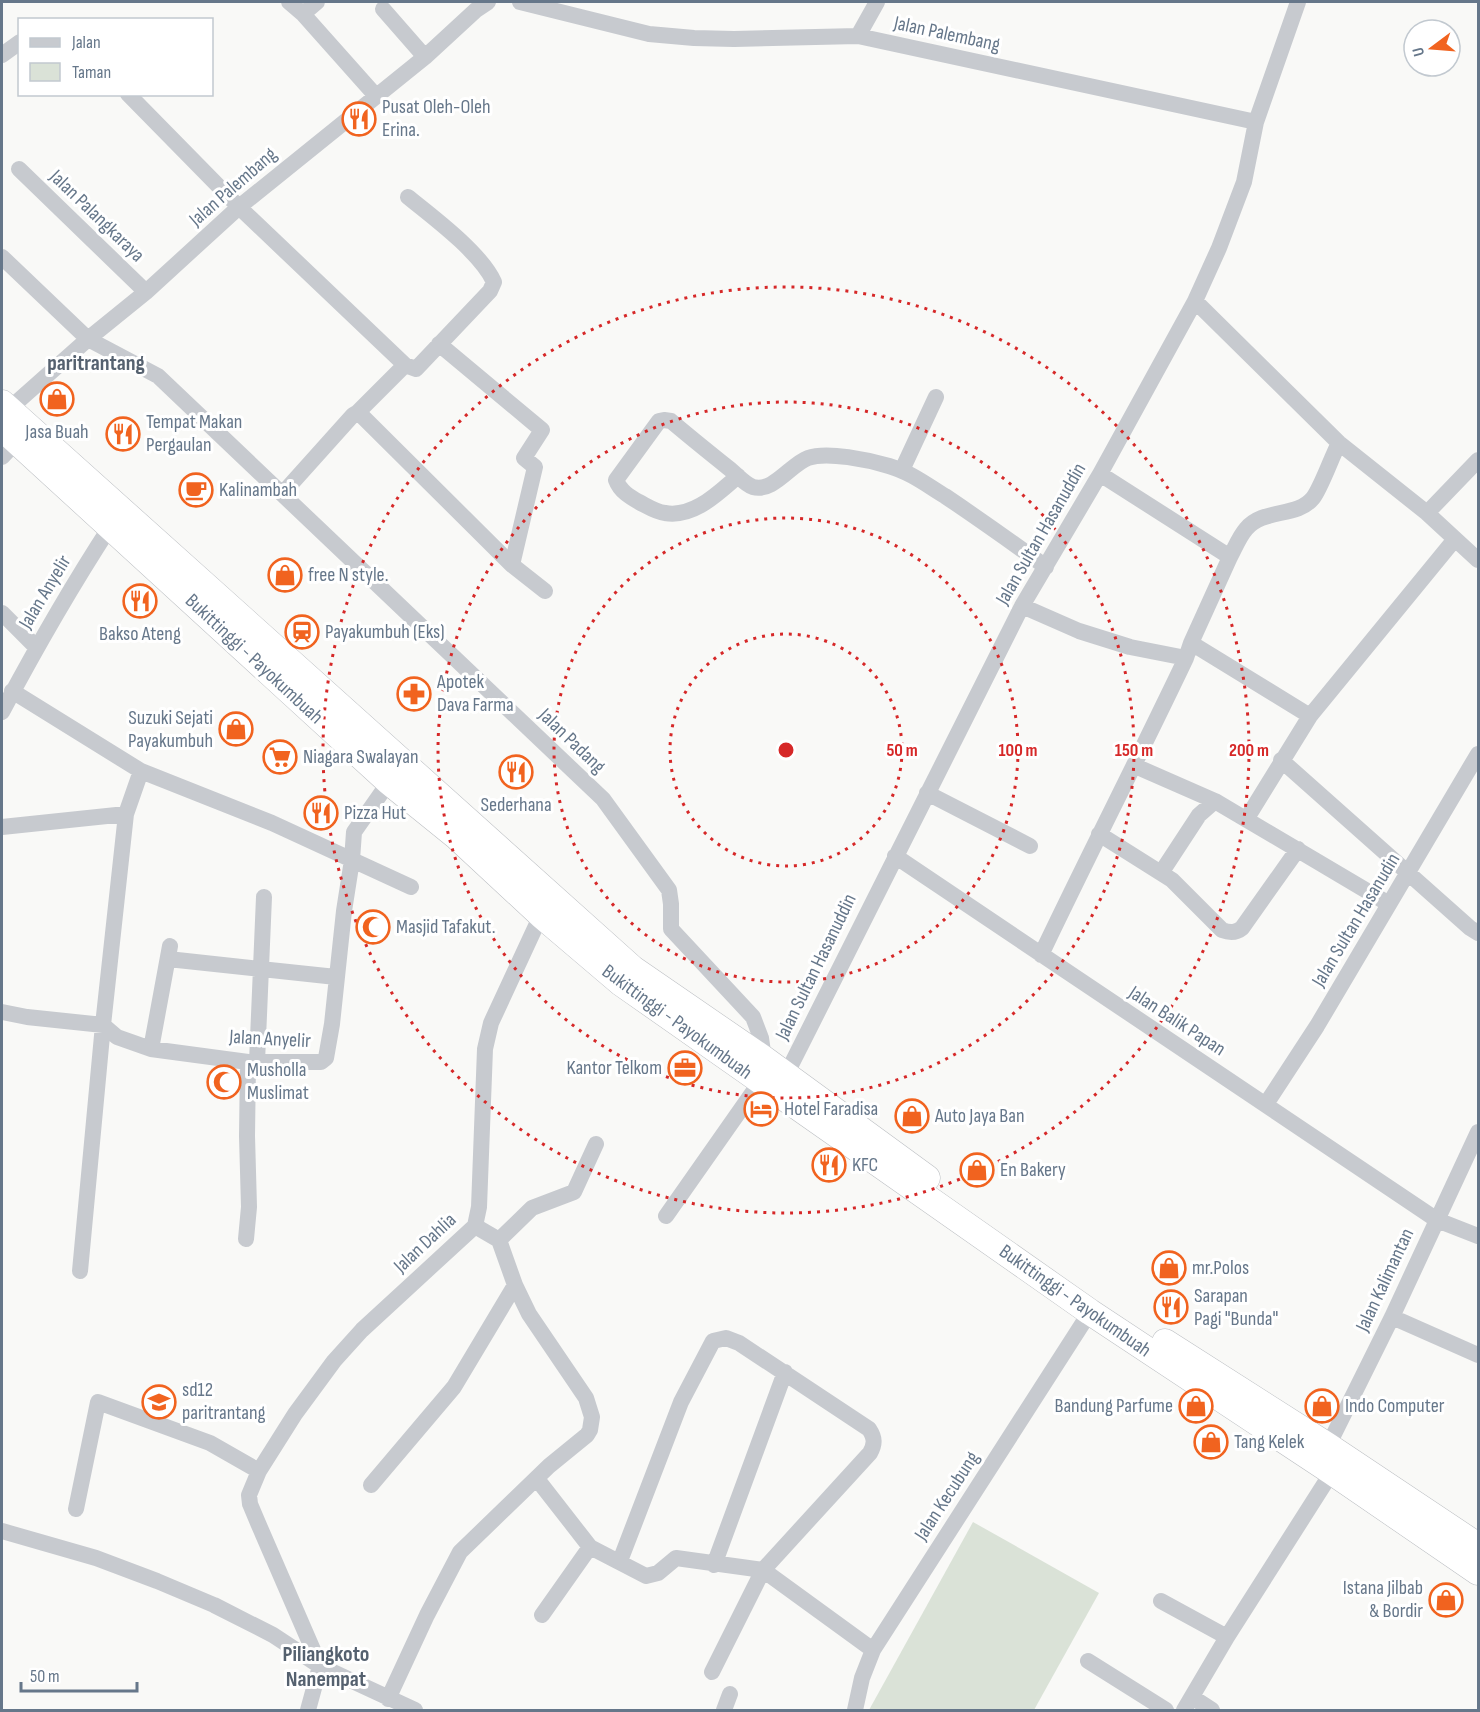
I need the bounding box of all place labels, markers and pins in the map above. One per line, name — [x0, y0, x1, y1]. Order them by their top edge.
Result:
place label: Pusat Oleh-Oleh Erina. — [382, 95, 491, 142]
restaurant icon: Pusat Oleh-Oleh Erina. — [341, 101, 377, 137]
shop icon: Jasa Buah — [39, 381, 75, 417]
place label: Tempat Makan Pergaulan — [146, 410, 242, 457]
restaurant icon: Tempat Makan Pergaulan — [105, 416, 141, 452]
place label: Jasa Buah — [24, 420, 89, 444]
cafe icon: Kalinambah — [178, 472, 214, 508]
place label: Kalinambah — [219, 478, 297, 502]
shop icon: free N style. — [267, 557, 303, 593]
place label: free N style. — [308, 563, 388, 587]
restaurant icon: Bakso Ateng — [122, 583, 158, 619]
station icon: Payakumbuh (Eks) — [284, 614, 320, 650]
place label: Payakumbuh (Eks) — [325, 620, 445, 644]
place label: Bakso Ateng — [99, 622, 181, 646]
place label: Apotek Dava Farma — [436, 670, 514, 717]
pharmacy icon: Apotek Dava Farma — [396, 676, 432, 712]
place label: Suzuki Sejati Payakumbuh — [128, 706, 213, 753]
shop icon: Suzuki Sejati Payakumbuh — [218, 711, 254, 747]
supermarket icon: Niagara Swalayan — [262, 739, 298, 775]
centre of rings — [776, 740, 796, 760]
place label: Niagara Swalayan — [303, 745, 419, 769]
restaurant icon: Sederhana — [498, 754, 534, 790]
place label: Sederhana — [480, 793, 552, 817]
restaurant icon: Pizza Hut — [303, 795, 339, 831]
place label: Pizza Hut — [344, 801, 406, 825]
mosque icon: Masjid Tafakut. — [355, 909, 391, 945]
place label: Masjid Tafakut. — [396, 915, 495, 939]
office icon: Kantor Telkom — [667, 1050, 703, 1086]
place label: Kantor Telkom — [566, 1056, 662, 1080]
place label: Musholla Muslimat — [247, 1058, 309, 1105]
mosque icon: Musholla Muslimat — [206, 1064, 242, 1100]
hotel icon: Hotel Faradisa — [743, 1091, 779, 1127]
place label: Hotel Faradisa — [784, 1097, 878, 1121]
shop icon: Auto Jaya Ban — [894, 1098, 930, 1134]
place label: Auto Jaya Ban — [934, 1104, 1025, 1128]
restaurant icon: KFC — [811, 1147, 847, 1183]
shop icon: En Bakery — [959, 1152, 995, 1188]
place label: KFC — [852, 1153, 878, 1177]
place label: En Bakery — [1000, 1158, 1066, 1182]
shop icon: mr.Polos — [1151, 1250, 1187, 1286]
place label: mr.Polos — [1192, 1256, 1249, 1280]
place label: Sarapan Pagi "Bunda" — [1194, 1284, 1278, 1331]
restaurant icon: Sarapan Pagi "Bunda" — [1153, 1289, 1189, 1325]
place label: sd12 paritrantang — [182, 1378, 266, 1425]
school or university icon: sd12 paritrantang — [141, 1384, 177, 1420]
shop icon: Bandung Parfume — [1178, 1388, 1214, 1424]
shop icon: Indo Computer — [1304, 1388, 1340, 1424]
place label: Bandung Parfume — [1054, 1394, 1173, 1418]
place label: Indo Computer — [1345, 1394, 1445, 1418]
shop icon: Tang Kelek — [1193, 1424, 1229, 1460]
place label: Tang Kelek — [1234, 1430, 1305, 1454]
place label: Istana Jilbab & Bordir — [1343, 1576, 1423, 1623]
shop icon: Istana Jilbab & Bordir — [1428, 1582, 1464, 1618]

